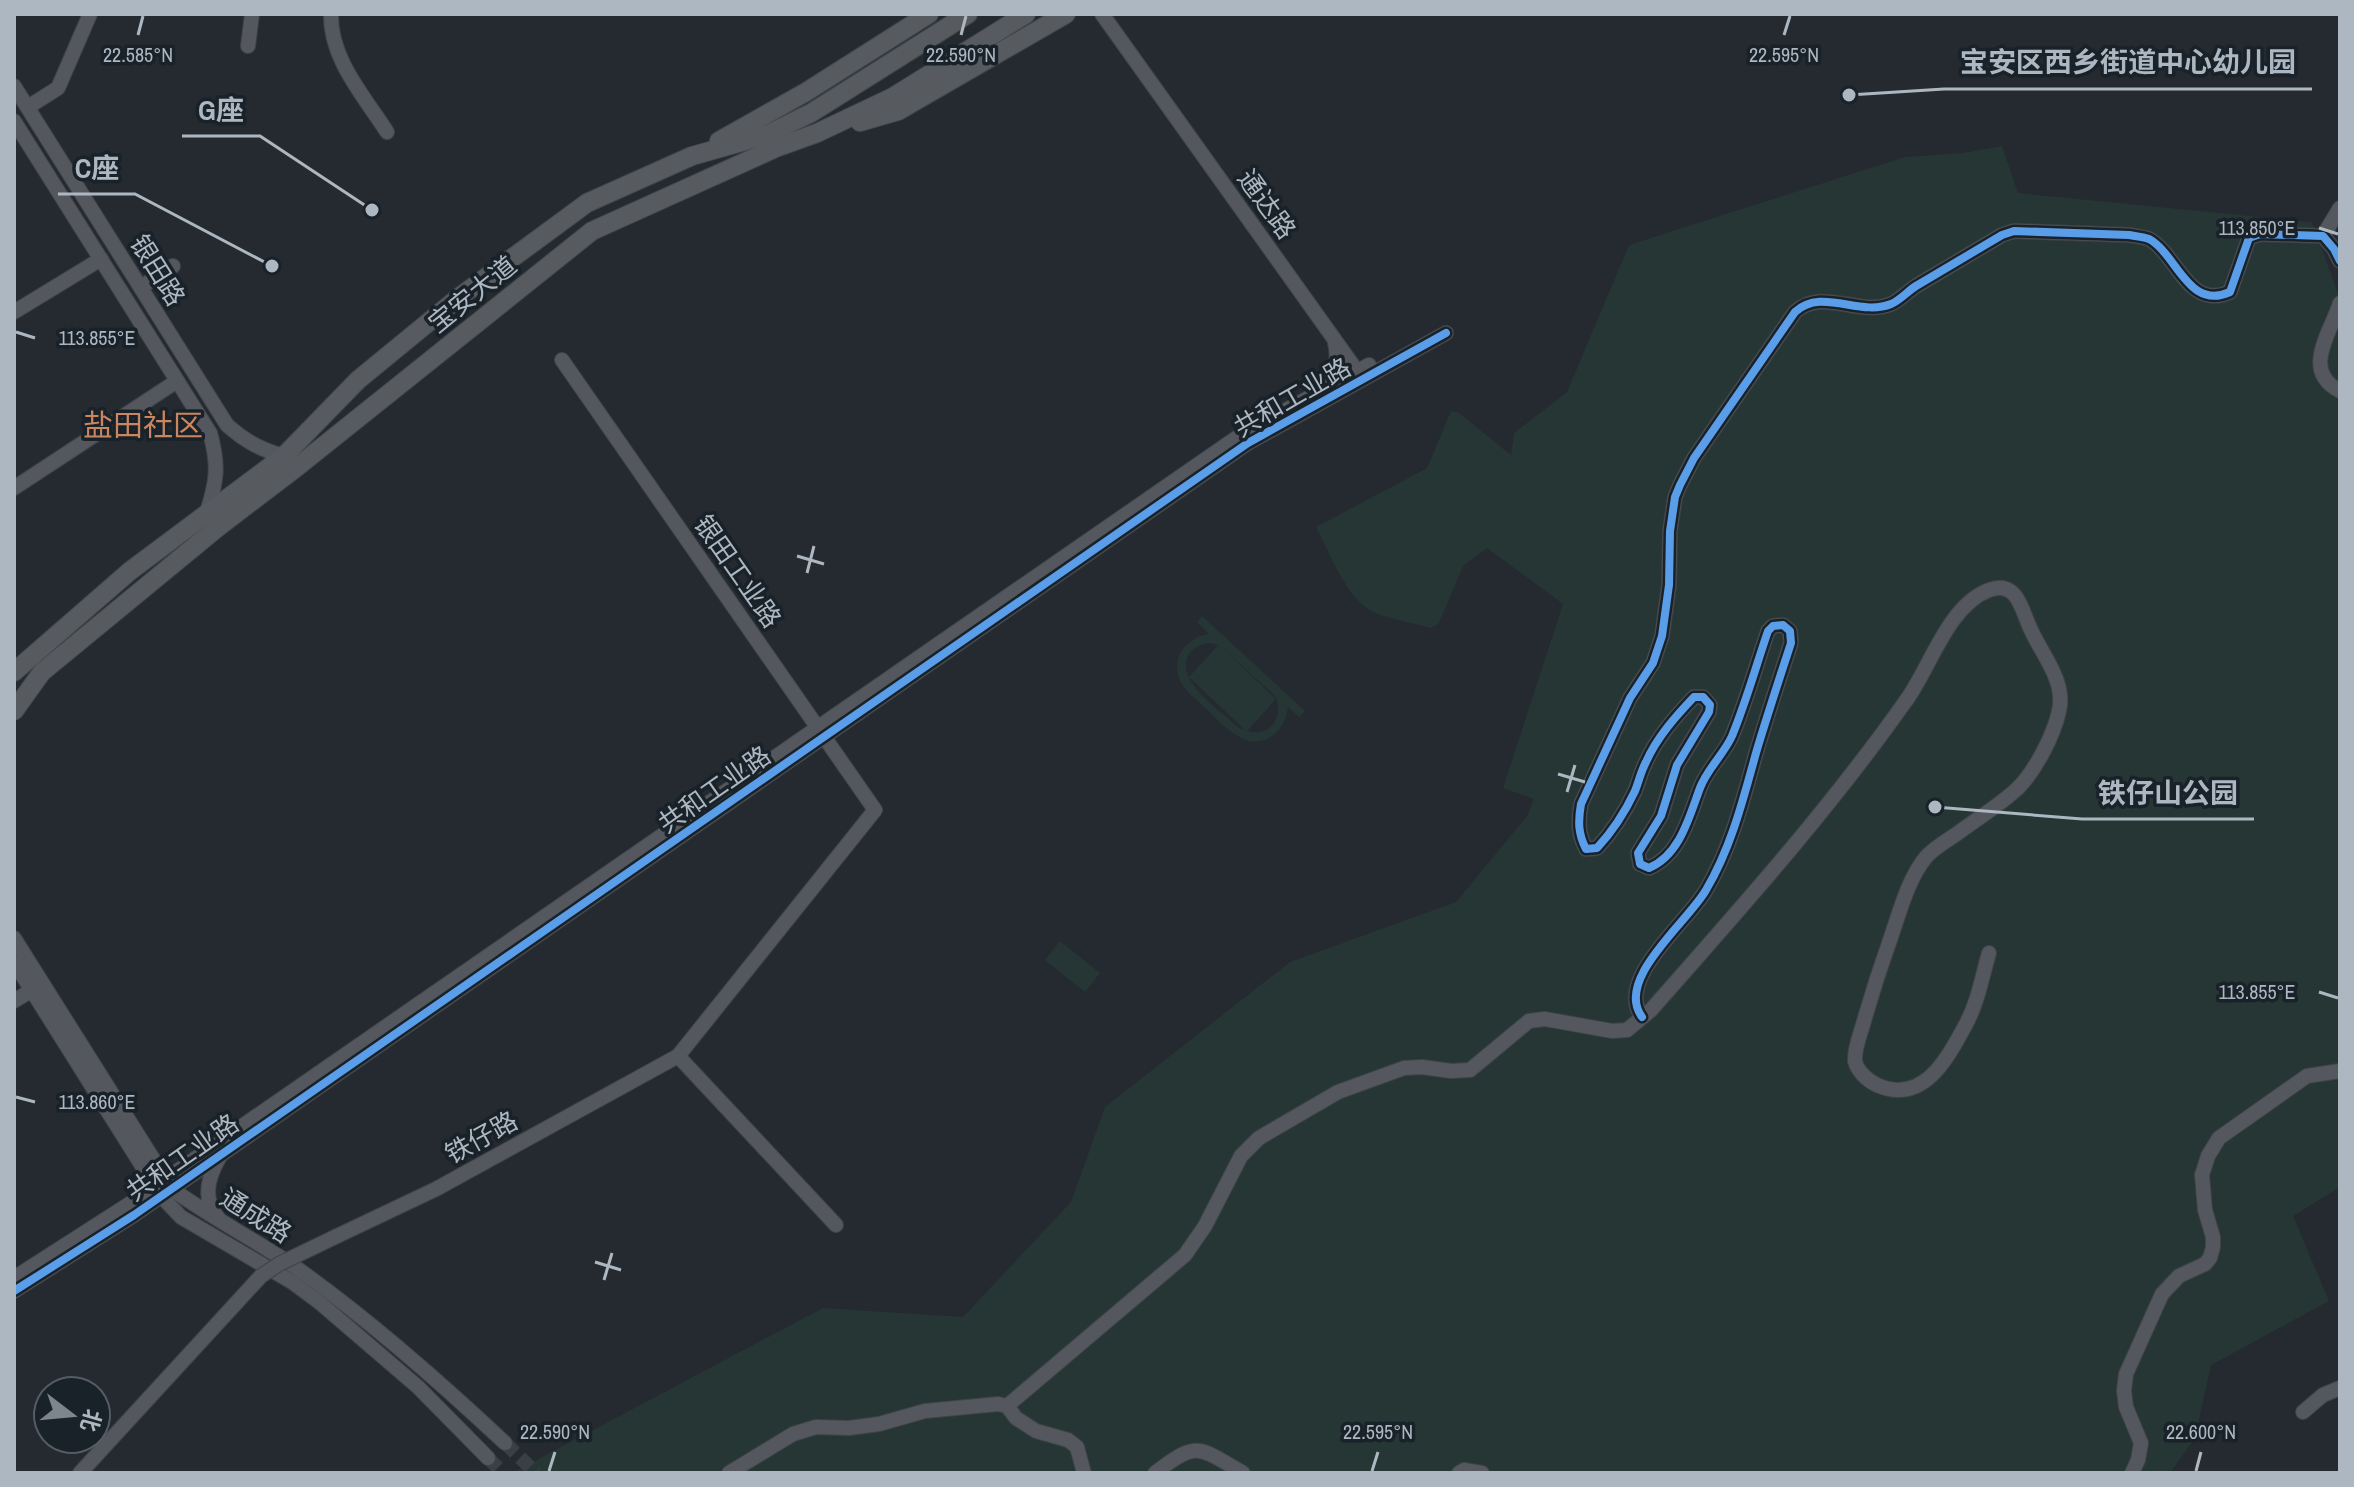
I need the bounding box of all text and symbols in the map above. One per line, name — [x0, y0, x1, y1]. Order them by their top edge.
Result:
callout: 宝安区西乡街道中心幼儿园 — [1944, 37, 2312, 89]
text: 22.585°N — [103, 41, 173, 68]
text: 22.590°N — [926, 41, 996, 68]
text: 22.595°N — [1749, 41, 1819, 68]
text: 宝安区西乡街道中心幼儿园 — [1960, 43, 2296, 81]
callout: G座 — [182, 84, 260, 136]
text: G座 — [198, 91, 244, 129]
callout: C座 — [58, 142, 135, 194]
text: C座 — [75, 149, 119, 187]
street label: 通达路 — [1230, 162, 1304, 246]
text: 113.850°E — [2218, 214, 2296, 241]
street label: 银田路 — [122, 228, 194, 312]
street label: 宝安大道 — [421, 248, 523, 340]
text: 113.855°E — [58, 324, 136, 351]
street label: 共和工业路 — [1227, 349, 1357, 445]
district label: 盐田社区 — [83, 405, 203, 445]
street label: 银田工业路 — [686, 508, 790, 634]
street label: 共和工业路 — [651, 737, 777, 841]
callout: 铁仔山公园 — [2082, 767, 2254, 819]
text: 铁仔山公园 — [2098, 774, 2238, 812]
text: 113.855°E — [2218, 978, 2296, 1005]
text: 113.860°E — [58, 1088, 136, 1115]
street label: 铁仔路 — [438, 1103, 524, 1171]
street label: 共和工业路 — [119, 1105, 245, 1209]
street label: 通成路 — [214, 1179, 298, 1251]
north arrow — [32, 1375, 112, 1455]
text: 北 — [74, 1406, 109, 1435]
text: 22.590°N — [520, 1418, 590, 1445]
text: 22.595°N — [1343, 1418, 1413, 1445]
text: 22.600°N — [2166, 1418, 2236, 1445]

